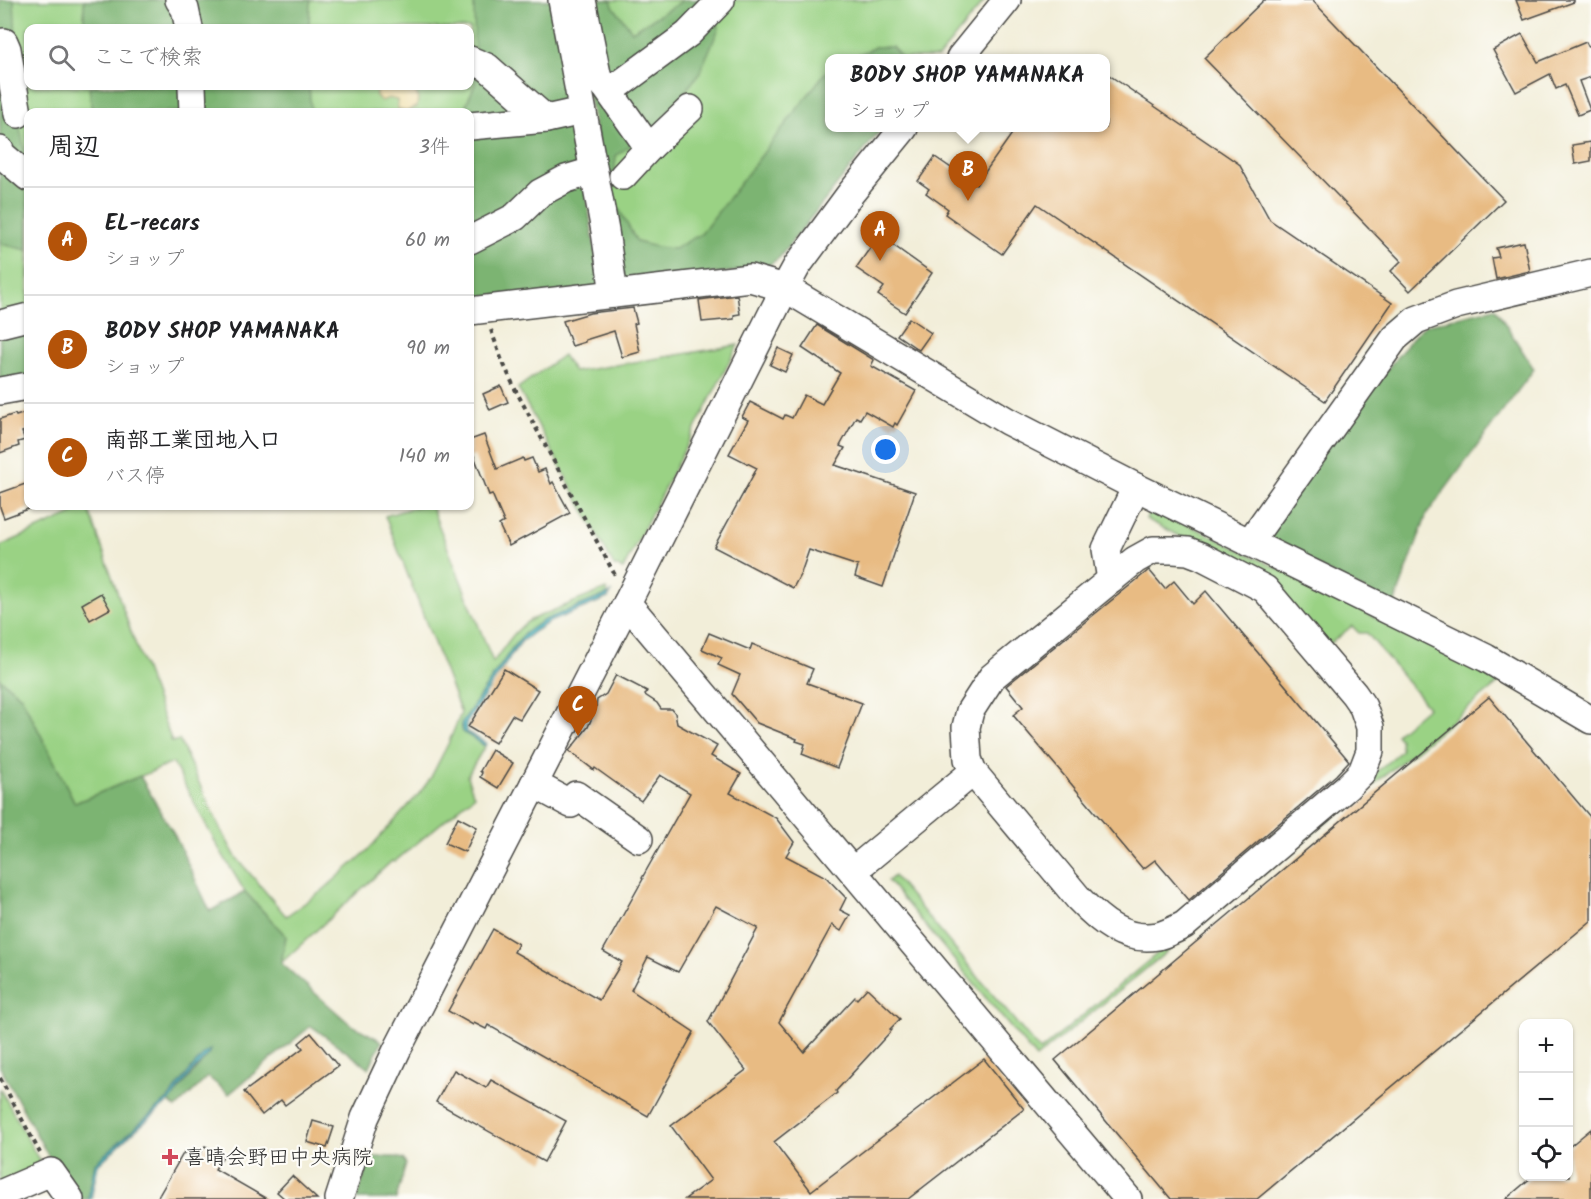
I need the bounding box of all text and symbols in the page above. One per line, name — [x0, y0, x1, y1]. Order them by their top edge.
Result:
search box — [24, 24, 474, 90]
icon: search — [45, 41, 78, 74]
text: ここで検索 — [93, 41, 203, 76]
popup — [825, 54, 1110, 132]
text: BODY SHOP YAMANAKA — [850, 59, 1085, 94]
text: ショップ — [850, 96, 929, 128]
text: 周辺 — [48, 127, 100, 169]
text: 3件 — [419, 132, 450, 164]
pin: B — [948, 152, 988, 201]
text: EL-recars — [105, 207, 200, 242]
pin: A — [860, 212, 900, 261]
text: A — [61, 225, 74, 257]
text: 60 m — [405, 225, 450, 257]
text: ショップ — [105, 244, 184, 276]
text: BODY SHOP YAMANAKA — [105, 315, 340, 350]
text: B — [61, 333, 74, 365]
text: 90 m — [406, 333, 450, 365]
text: ショップ — [105, 352, 184, 384]
text: 南部工業団地入口 — [105, 424, 281, 459]
your location — [871, 435, 900, 464]
text: C — [61, 441, 74, 473]
text: 140 m — [399, 441, 450, 473]
text: バス停 — [105, 461, 165, 493]
pin: C — [558, 686, 598, 736]
map controls — [1519, 1019, 1573, 1181]
button: + — [1519, 1019, 1573, 1073]
button: − — [1519, 1073, 1573, 1127]
button: locate — [1519, 1127, 1573, 1181]
place label: 喜晴会野田中央病院 — [184, 1142, 373, 1175]
marker: 喜晴会野田中央病院 — [161, 1148, 179, 1166]

